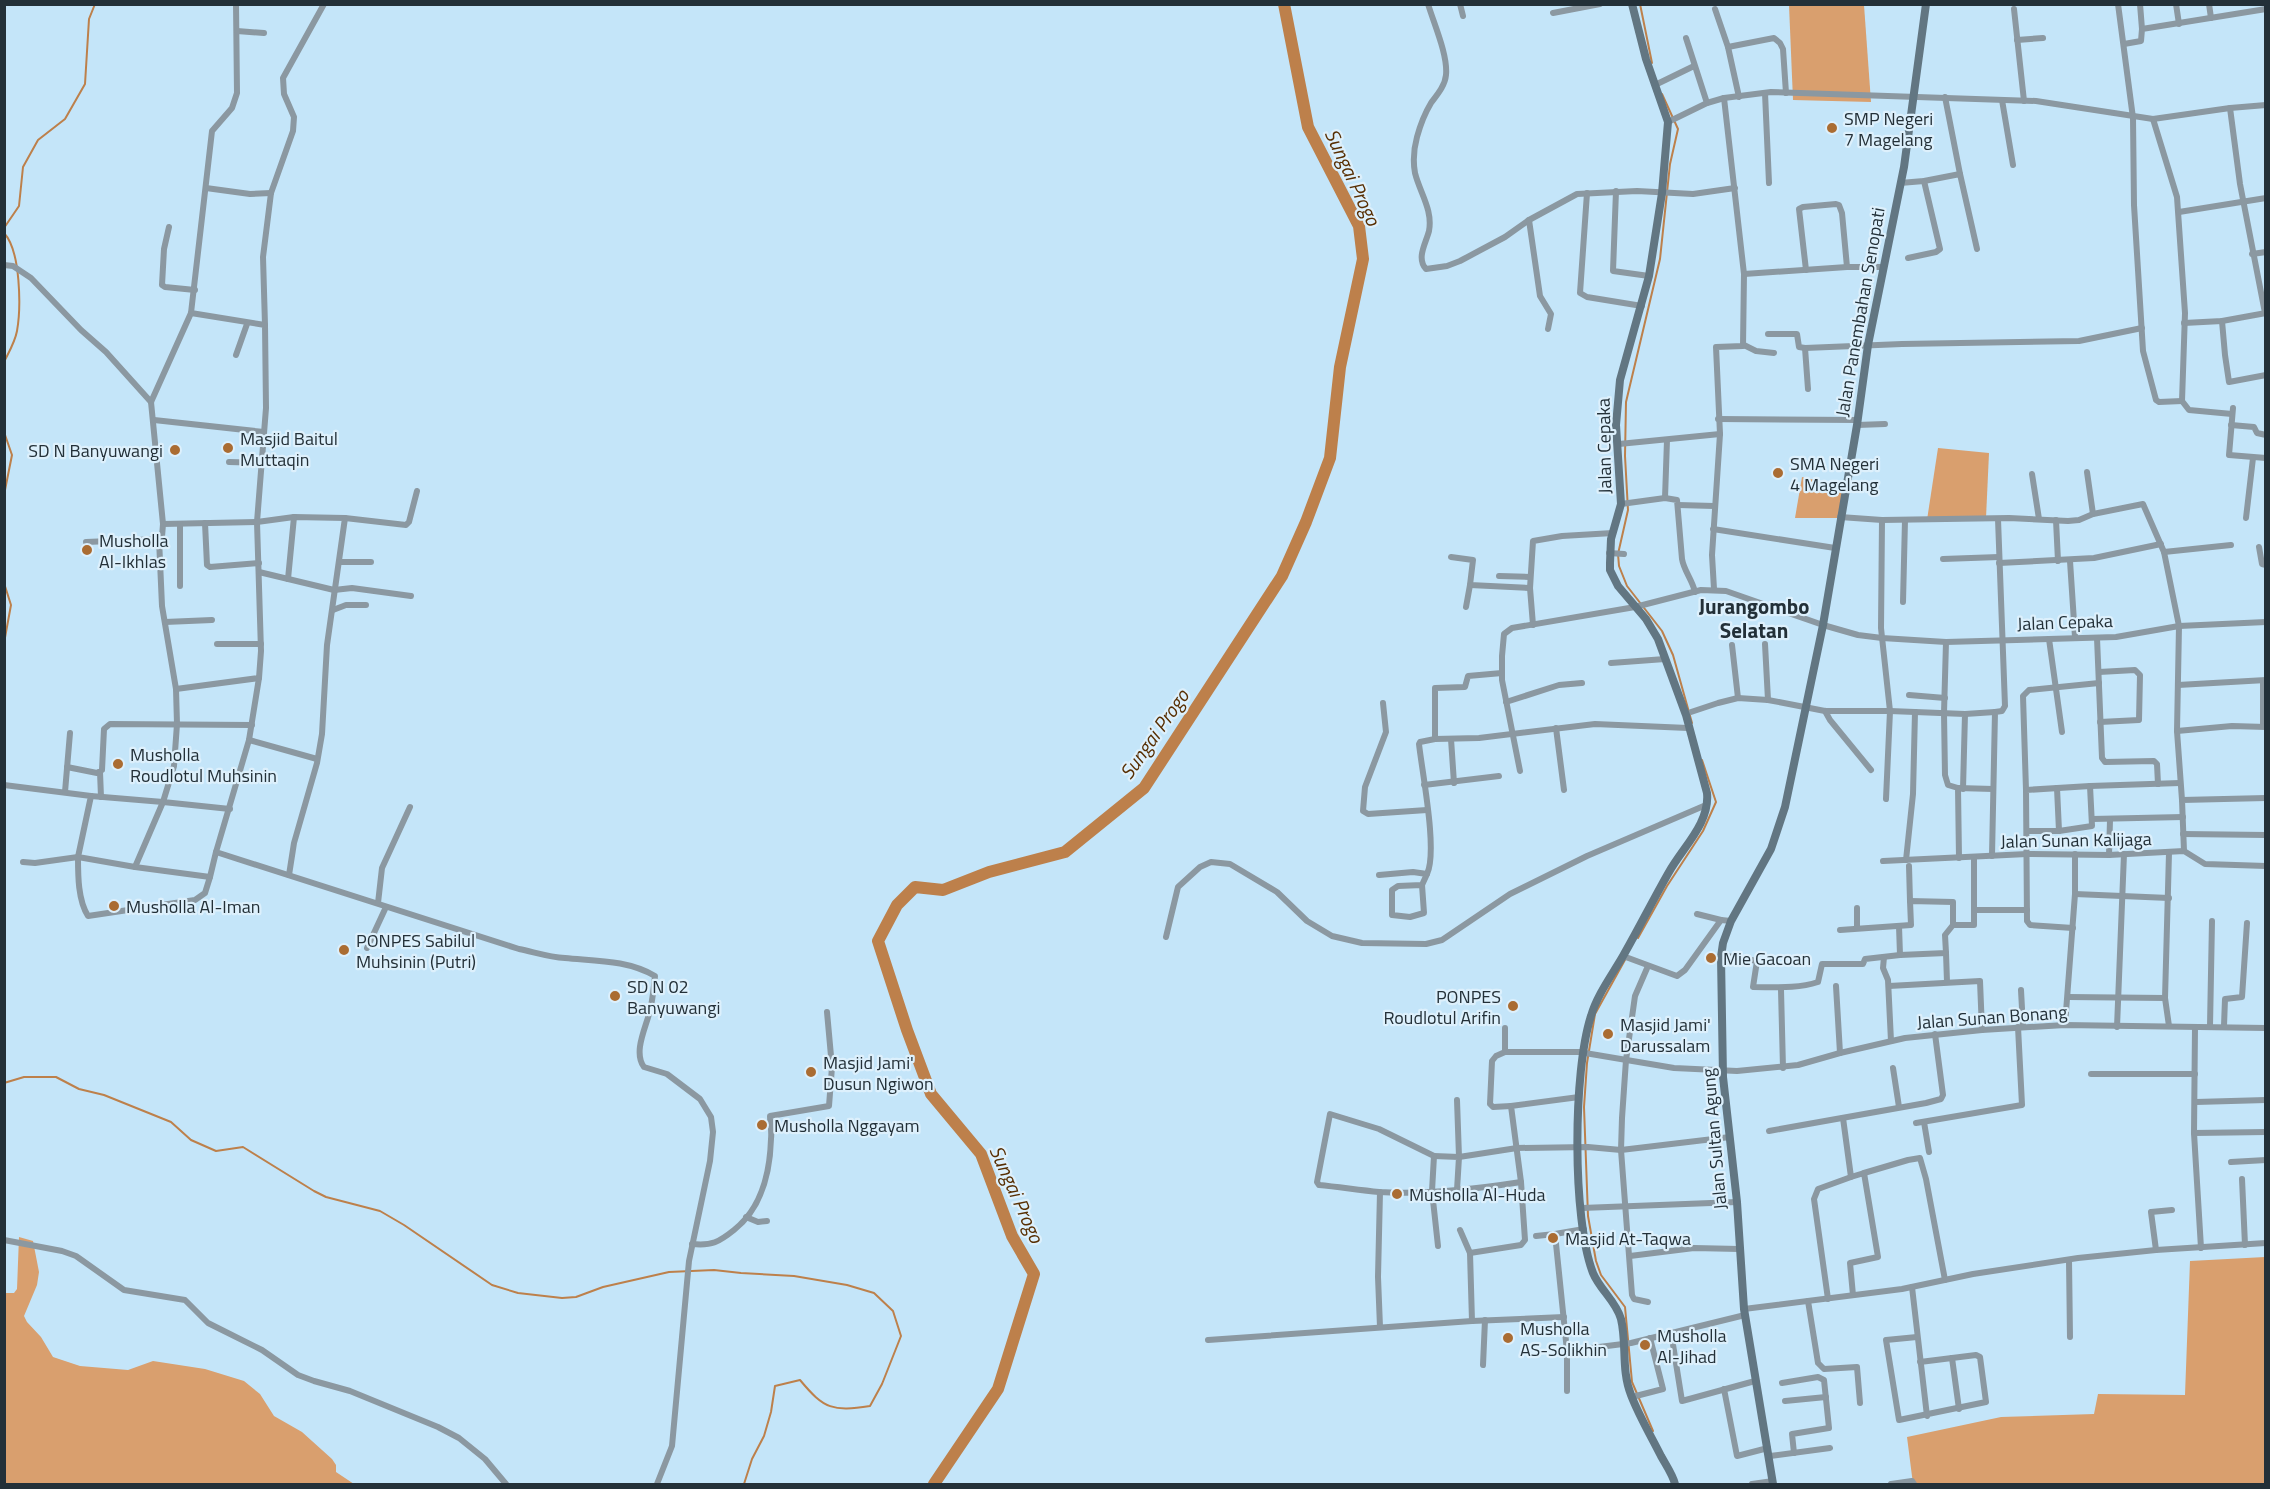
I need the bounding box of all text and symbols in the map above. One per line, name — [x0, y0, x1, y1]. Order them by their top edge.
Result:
place label: SMP Negeri 7 Magelang — [1844, 105, 1933, 153]
marker: SMP Negeri 7 Magelang — [1825, 121, 1839, 135]
water label: Sungai Progo — [1317, 123, 1389, 232]
street label: Jalan Panembahan Senopati — [1828, 205, 1892, 419]
street label: Jalan Cepaka — [1590, 398, 1618, 494]
place label: Masjid Baitul Muttaqin — [240, 425, 338, 473]
place label: SD N Banyuwangi — [28, 437, 163, 464]
marker: Masjid Baitul Muttaqin — [221, 441, 235, 455]
marker: SD N Banyuwangi — [168, 443, 182, 457]
place label: SMA Negeri 4 Magelang — [1790, 450, 1879, 498]
marker: SMA Negeri 4 Magelang — [1771, 466, 1785, 480]
place label: Musholla Al-Ikhlas — [99, 527, 169, 575]
marker: Musholla Al-Ikhlas — [80, 543, 94, 557]
district label: Jurangombo Selatan — [1699, 590, 1809, 646]
street label: Jalan Cepaka — [2017, 607, 2113, 637]
water label: Sungai Progo — [1112, 682, 1197, 785]
place label: Musholla Roudlotul Muhsinin — [130, 741, 277, 789]
marker: Musholla Roudlotul Muhsinin — [111, 757, 125, 771]
street label: Jalan Sunan Kalijaga — [2000, 825, 2152, 855]
place label: Musholla Al-Iman — [126, 893, 260, 920]
marker: Musholla Al-Iman — [107, 899, 121, 913]
place label: PONPES Sabilul Muhsinin (Putri) — [356, 927, 476, 975]
marker: PONPES Sabilul Muhsinin (Putri) — [337, 943, 351, 957]
place label: Mie Gacoan — [1723, 945, 1811, 972]
marker: Mie Gacoan — [1704, 951, 1718, 965]
place label: SD N 02 Banyuwangi — [627, 973, 720, 1021]
place label: PONPES Roudlotul Arifin — [1383, 983, 1501, 1031]
marker: SD N 02 Banyuwangi — [608, 989, 622, 1003]
street label: Jalan Sunan Bonang — [1916, 998, 2068, 1036]
marker: PONPES Roudlotul Arifin — [1506, 999, 1520, 1013]
place label: Masjid Jami' Darussalam — [1620, 1011, 1711, 1059]
marker: Masjid Jami' Darussalam — [1601, 1027, 1615, 1041]
place label: Masjid Jami' Dusun Ngiwon — [823, 1049, 934, 1097]
marker: Masjid Jami' Dusun Ngiwon — [804, 1065, 818, 1079]
street label: Jalan Sultan Agung — [1694, 1067, 1734, 1211]
place label: Musholla Nggayam — [774, 1112, 920, 1139]
marker: Musholla Nggayam — [755, 1118, 769, 1132]
water label: Sungai Progo — [982, 1140, 1053, 1249]
place label: Musholla Al-Huda — [1409, 1181, 1546, 1208]
marker: Musholla Al-Huda — [1390, 1187, 1404, 1201]
place label: Masjid At-Taqwa — [1565, 1225, 1691, 1252]
marker: Masjid At-Taqwa — [1546, 1231, 1560, 1245]
place label: Musholla AS-Solikhin — [1520, 1315, 1607, 1363]
place label: Musholla Al-Jihad — [1657, 1322, 1727, 1370]
marker: Musholla AS-Solikhin — [1501, 1331, 1515, 1345]
marker: Musholla Al-Jihad — [1638, 1338, 1652, 1352]

